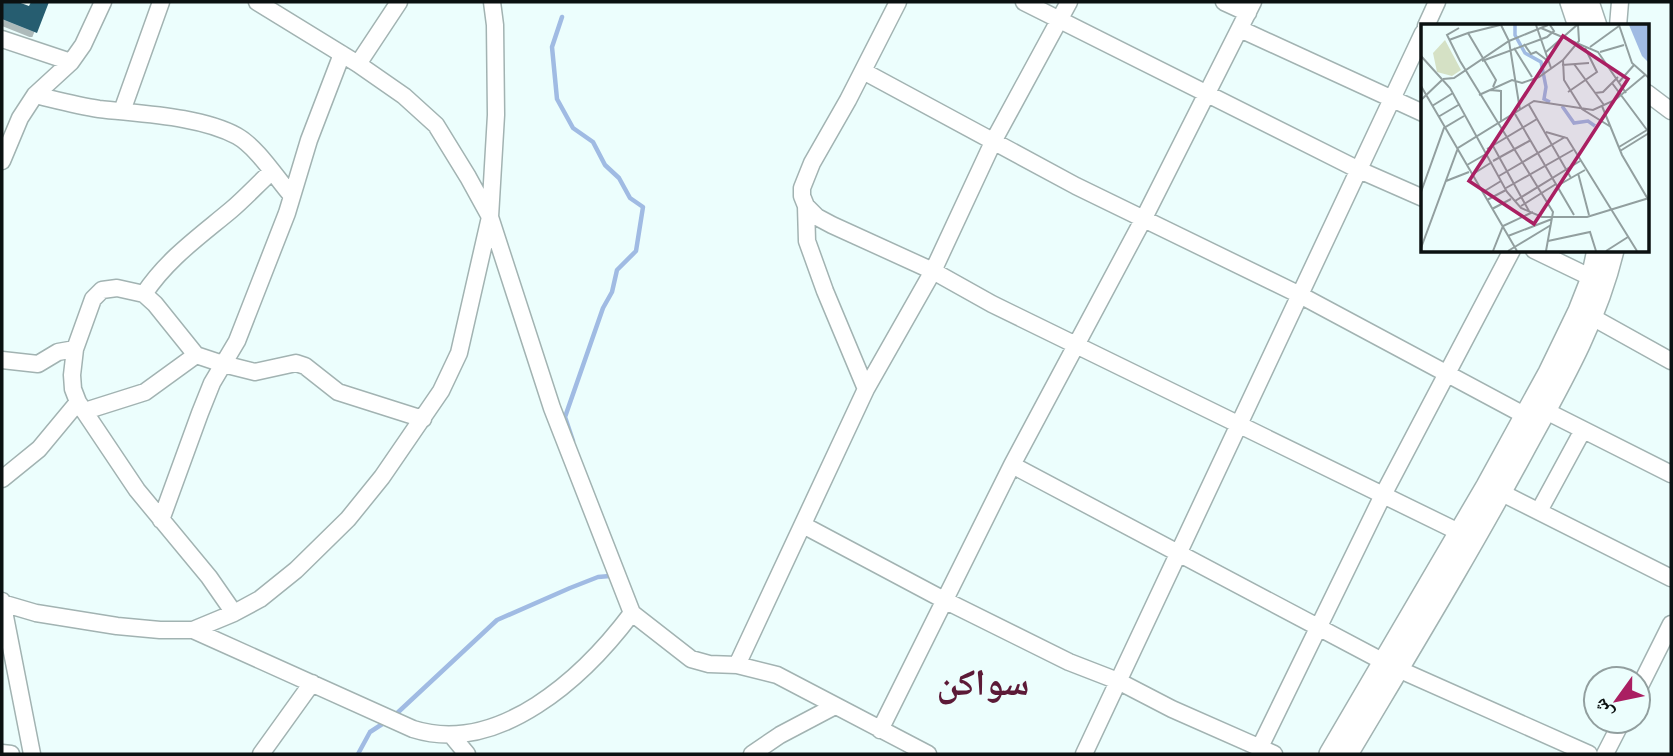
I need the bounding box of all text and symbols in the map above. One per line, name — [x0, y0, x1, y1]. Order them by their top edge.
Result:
inset map — [1421, 24, 1648, 252]
district label: سواكن — [936, 658, 1030, 706]
north arrow — [1582, 665, 1652, 735]
text: ش — [1587, 694, 1619, 724]

